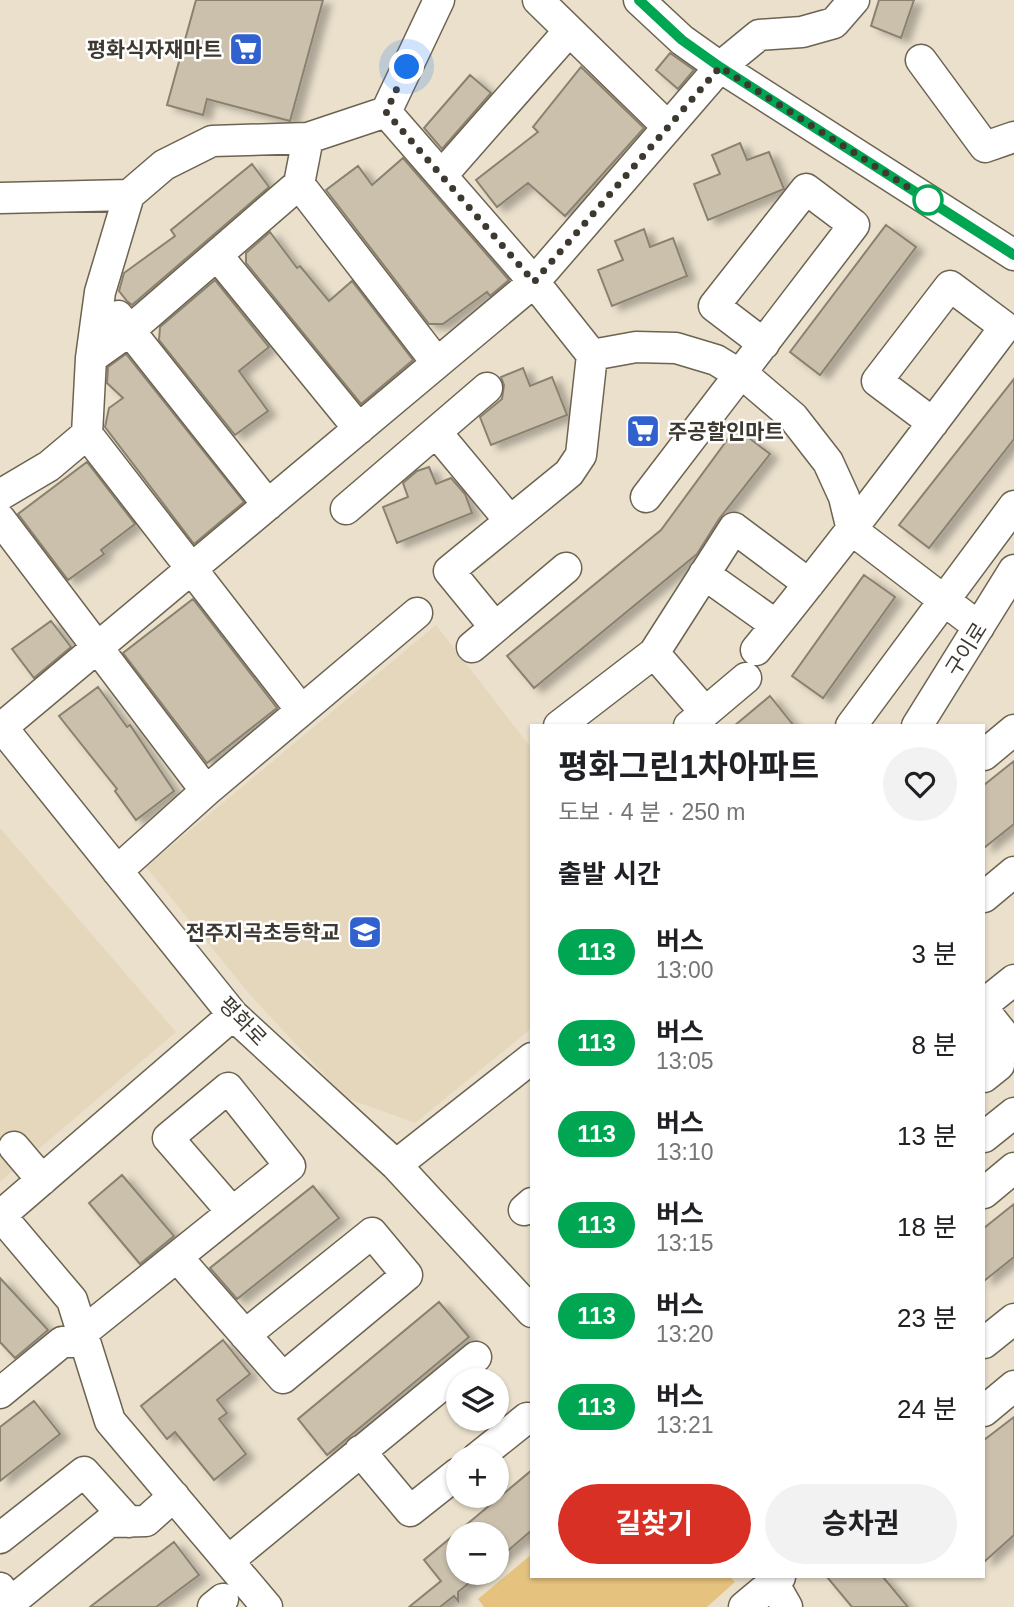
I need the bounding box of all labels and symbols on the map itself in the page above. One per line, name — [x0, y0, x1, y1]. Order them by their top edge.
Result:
supermarket icon: 평화식자재마트 — [227, 30, 265, 68]
place label: 평화식자재마트 — [87, 38, 222, 61]
your location — [389, 49, 424, 84]
unlabelled marker — [913, 185, 943, 215]
supermarket icon: 주공할인마트 — [624, 412, 662, 450]
place label: 주공할인마트 — [668, 420, 784, 443]
street label: 구이로 — [941, 618, 991, 680]
school or university icon: 전주지곡초등학교 — [346, 913, 384, 951]
place label: 전주지곡초등학교 — [185, 921, 340, 944]
street label: 평화로 — [215, 992, 271, 1050]

